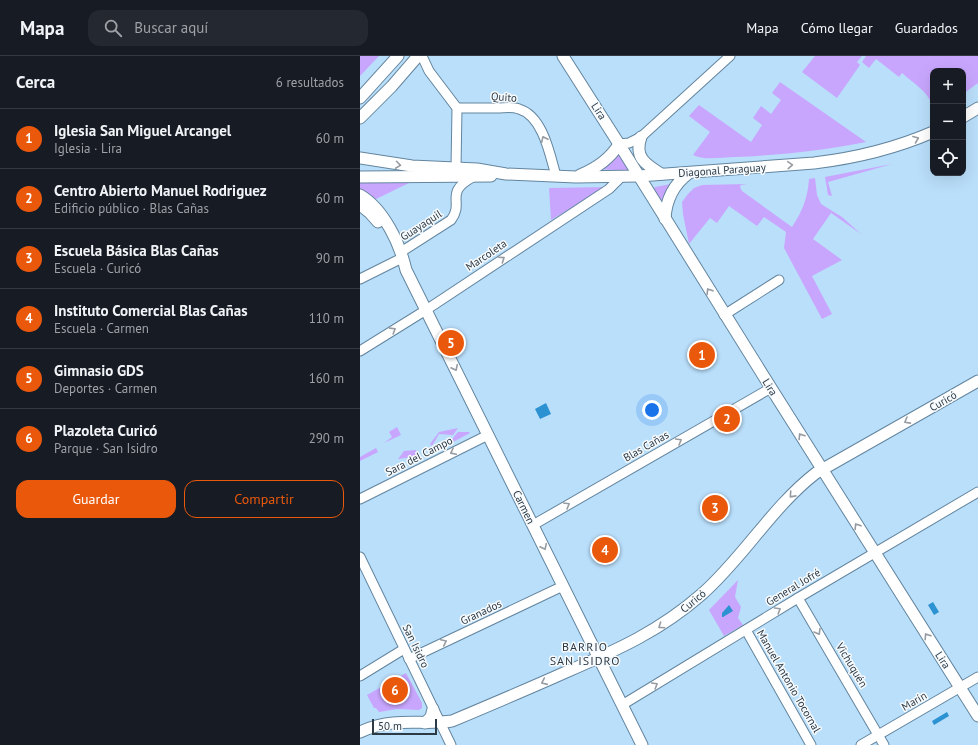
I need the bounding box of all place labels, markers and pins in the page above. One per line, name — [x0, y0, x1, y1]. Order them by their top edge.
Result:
pin: 5 — [438, 328, 464, 358]
pin: 1 — [689, 340, 715, 370]
pin: 2 — [714, 404, 740, 434]
pin: 3 — [702, 493, 728, 523]
pin: 4 — [592, 535, 618, 565]
pin: 6 — [382, 675, 408, 705]

